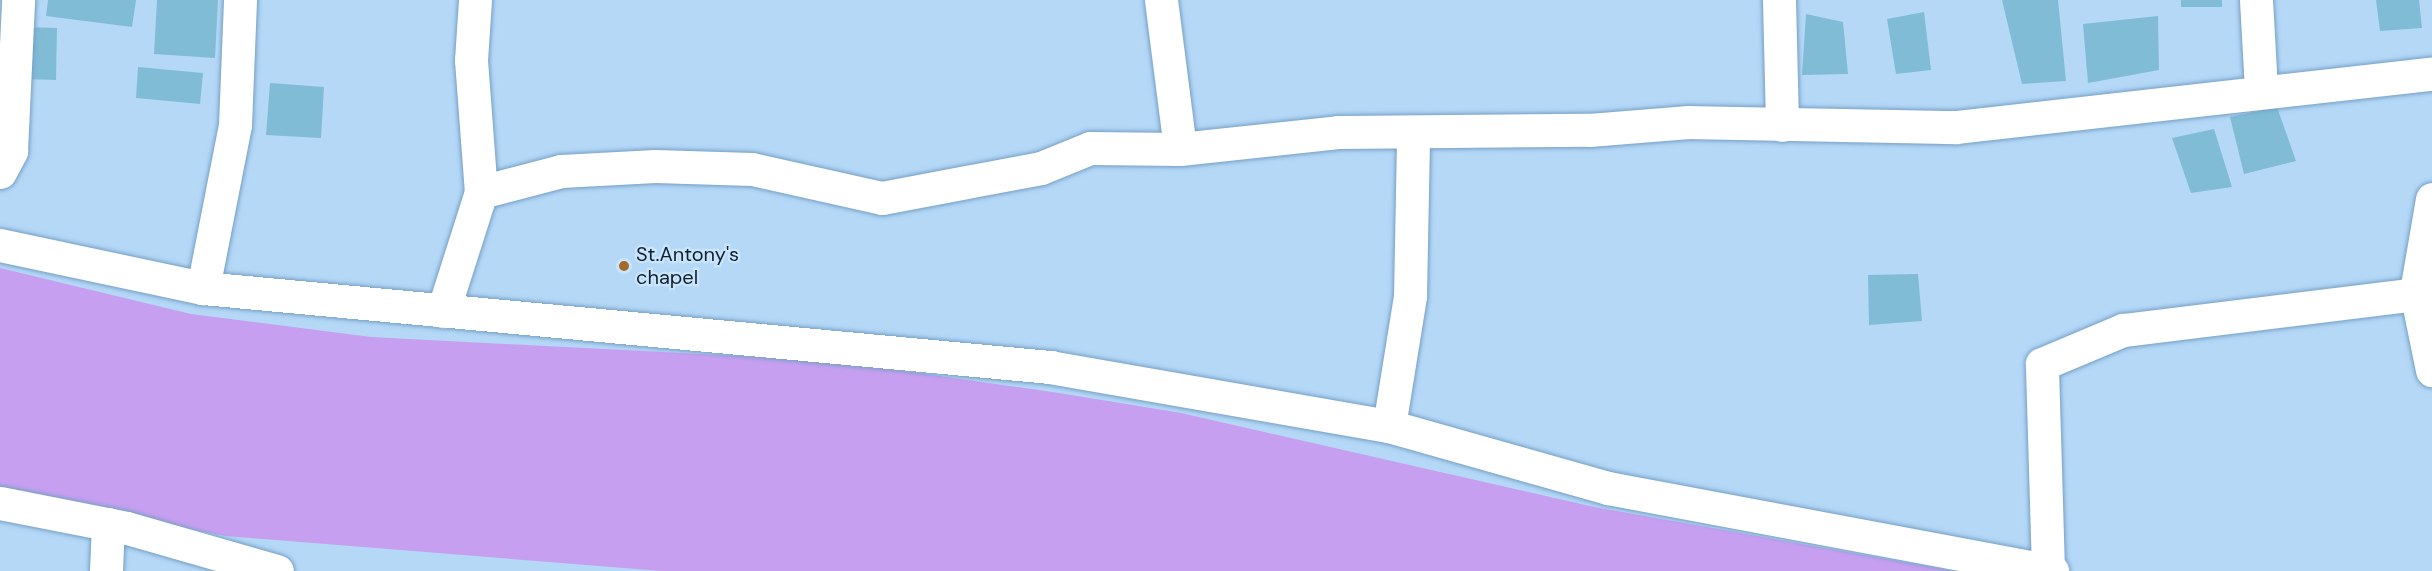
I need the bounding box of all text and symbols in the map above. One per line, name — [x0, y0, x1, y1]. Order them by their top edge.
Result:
place label: St.Antony's chapel — [636, 243, 739, 290]
marker: St.Antony's chapel — [617, 259, 631, 273]

